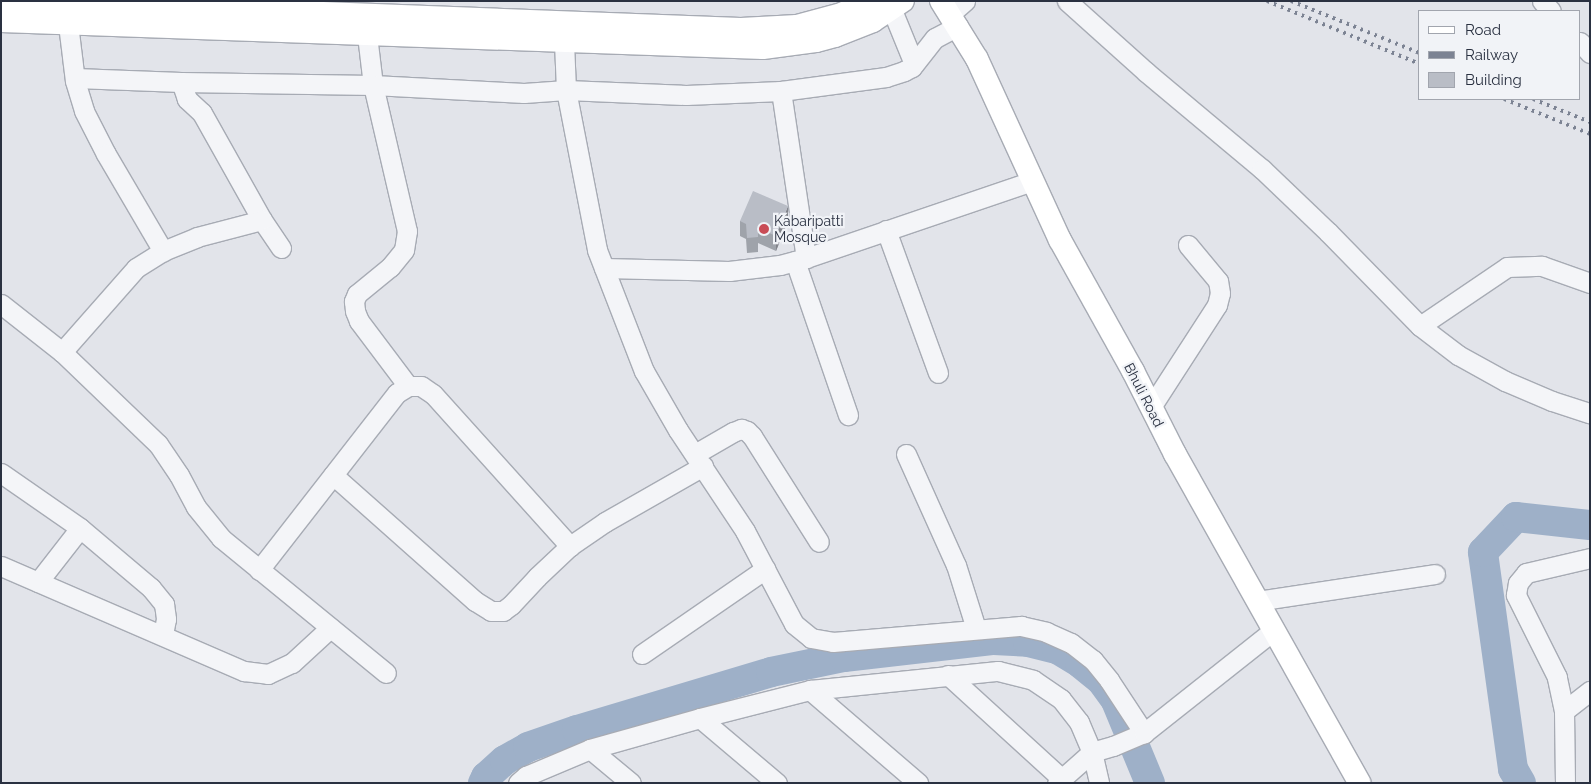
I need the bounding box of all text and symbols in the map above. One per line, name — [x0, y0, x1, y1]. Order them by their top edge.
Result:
legend — [1418, 10, 1581, 100]
text: Road — [1465, 21, 1501, 39]
text: Railway — [1465, 46, 1518, 64]
text: Building — [1465, 71, 1522, 89]
place label: Kabaripatti Mosque — [774, 213, 844, 246]
marker: Kabaripatti Mosque — [758, 223, 770, 235]
street label: Bhuli Road — [1121, 360, 1167, 430]

